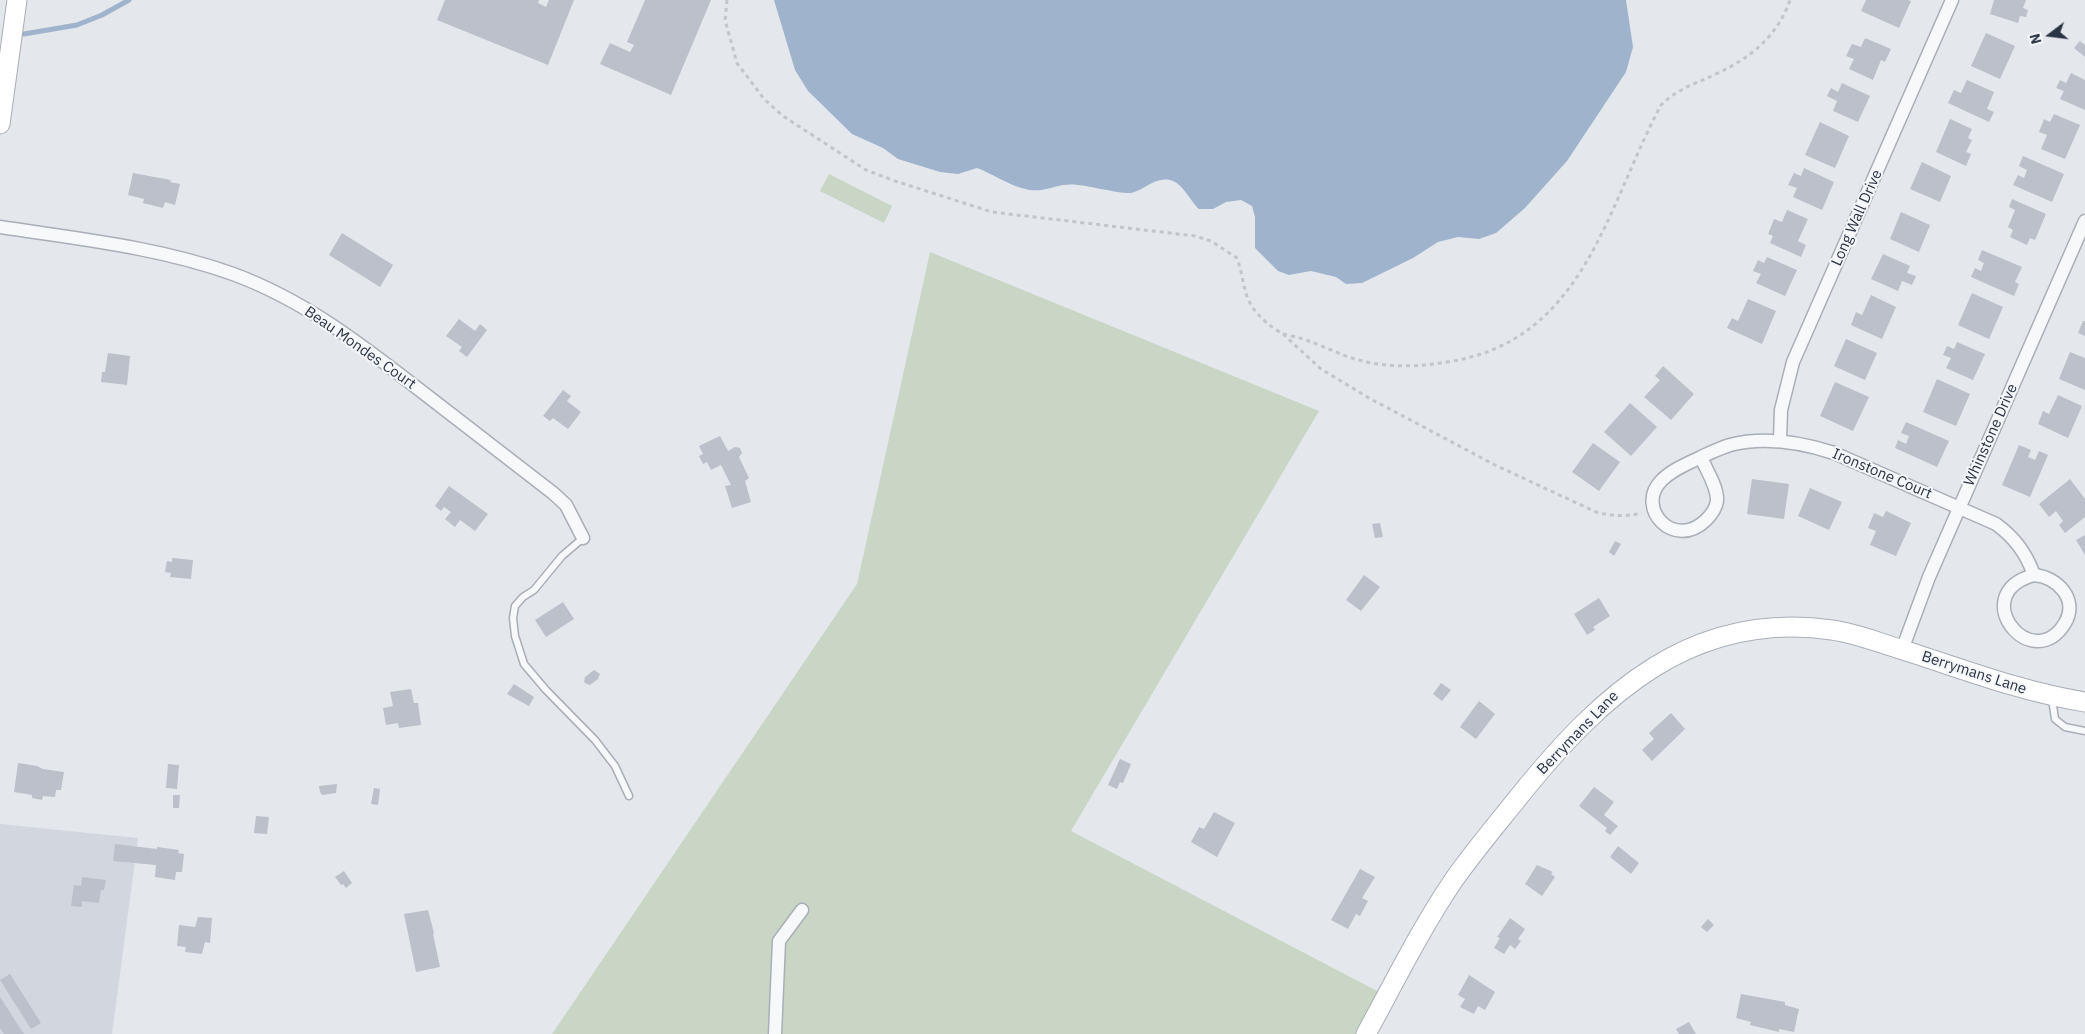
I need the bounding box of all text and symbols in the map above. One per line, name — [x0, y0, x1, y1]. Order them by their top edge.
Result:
north arrow — [2025, 10, 2075, 60]
text: N — [2026, 32, 2046, 46]
street label: Long Wall Drive — [1828, 167, 1886, 269]
street label: Beau Mondes Court — [301, 303, 419, 393]
street label: Whinstone Drive — [1960, 381, 2022, 489]
street label: Ironstone Court — [1829, 445, 1935, 503]
street label: Berrymans Lane — [1919, 648, 2029, 698]
street label: Berrymans Lane — [1534, 687, 1622, 779]

